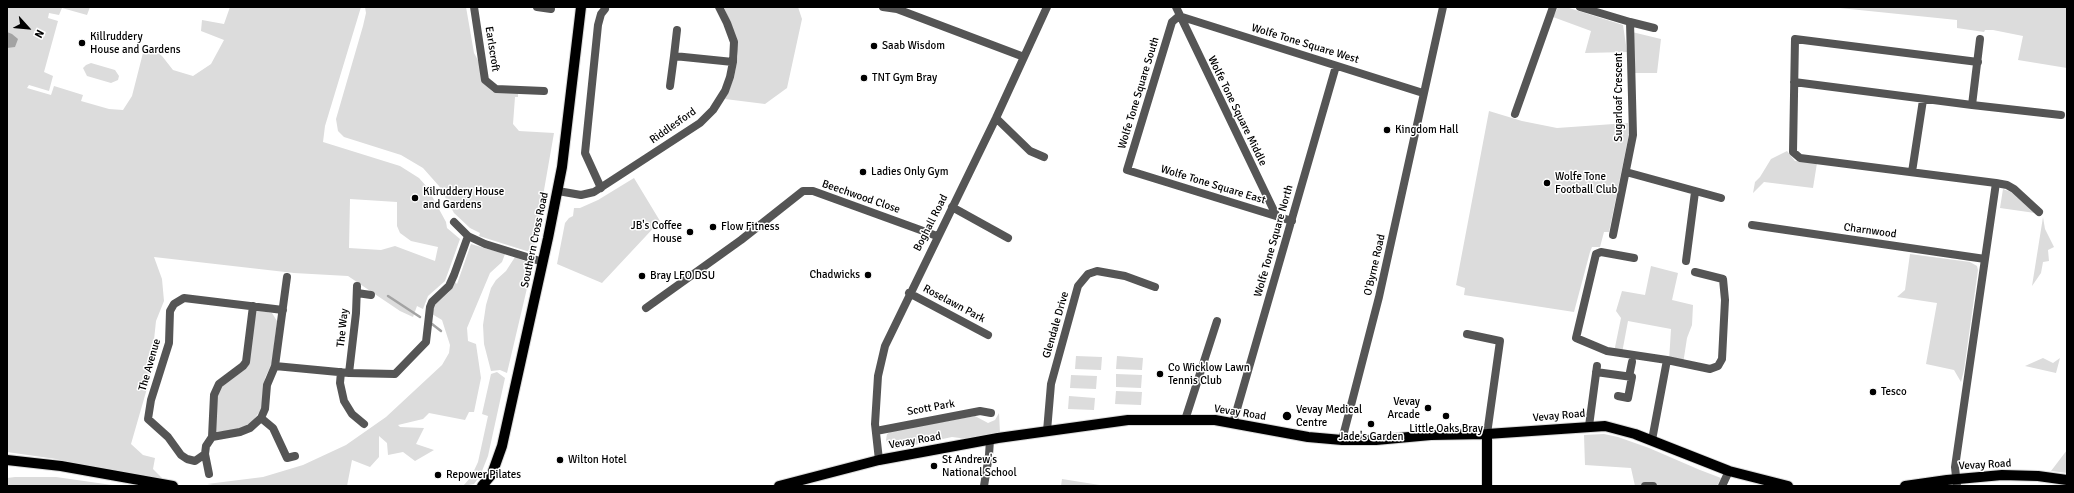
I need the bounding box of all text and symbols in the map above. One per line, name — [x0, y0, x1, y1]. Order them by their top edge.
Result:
north arrow — [8, 8, 48, 48]
street label: Wolfe Tone Square West — [1250, 21, 1360, 67]
street label: Earlscroft — [482, 25, 502, 73]
text: N — [32, 27, 47, 40]
place label: Killruddery House and Gardens — [90, 30, 180, 56]
street label: Wolfe Tone Square South — [1116, 35, 1162, 151]
marker: Killruddery House and Gardens — [77, 38, 87, 48]
place label: Saab Wisdom — [882, 39, 945, 53]
marker: Saab Wisdom — [869, 41, 879, 51]
street label: Sugarloaf Crescent — [1612, 52, 1626, 142]
street label: Wolfe Tone Square Middle — [1205, 54, 1269, 168]
place label: TNT Gym Bray — [872, 71, 937, 85]
marker: TNT Gym Bray — [859, 73, 869, 83]
street label: Riddlesford — [647, 105, 699, 147]
place label: Kingdom Hall — [1395, 123, 1458, 137]
marker: Kingdom Hall — [1382, 125, 1392, 135]
street label: Wolfe Tone Square East — [1159, 163, 1267, 207]
place label: Ladies Only Gym — [871, 165, 948, 179]
marker: Ladies Only Gym — [858, 167, 868, 177]
place label: Wolfe Tone Football Club — [1555, 170, 1617, 196]
street label: Beechwood Close — [820, 177, 902, 217]
marker: Wolfe Tone Football Club — [1542, 178, 1552, 188]
street label: Wolfe Tone Square North — [1252, 183, 1296, 299]
place label: Kilruddery House and Gardens — [423, 185, 504, 211]
street label: Southern Cross Road — [518, 191, 552, 289]
street label: Boghall Road — [911, 192, 951, 254]
marker: Kilruddery House and Gardens — [410, 193, 420, 203]
place label: JB's Coffee House — [631, 219, 682, 245]
place label: Flow Fitness — [721, 220, 779, 234]
street label: Charnwood — [1843, 221, 1897, 241]
marker: Flow Fitness — [708, 222, 718, 232]
marker: JB's Coffee House — [685, 227, 695, 237]
street label: O'Byrne Road — [1362, 233, 1388, 297]
place label: Chadwicks — [809, 268, 860, 282]
place label: Bray LFO DSU — [650, 269, 715, 283]
marker: Chadwicks — [863, 270, 873, 280]
marker: Bray LFO DSU — [637, 271, 647, 281]
street label: Roselawn Park — [921, 282, 987, 326]
street label: Glendale Drive — [1040, 290, 1072, 360]
street label: The Way — [334, 308, 352, 348]
street label: The Avenue — [136, 337, 164, 393]
place label: Co Wicklow Lawn Tennis Club — [1168, 361, 1250, 387]
marker: Co Wicklow Lawn Tennis Club — [1155, 369, 1165, 379]
place label: Tesco — [1881, 385, 1907, 399]
marker: Tesco — [1868, 387, 1878, 397]
place label: Vevay Arcade — [1387, 395, 1420, 421]
street label: Scott Park — [906, 397, 956, 419]
street label: Vevay Road — [1213, 402, 1267, 424]
place label: Vevay Medical Centre — [1296, 403, 1362, 429]
marker: Vevay Arcade — [1423, 403, 1433, 413]
street label: Vevay Road — [1532, 407, 1586, 425]
marker: Vevay Medical Centre — [1281, 410, 1293, 422]
marker: Little Oaks Bray — [1441, 411, 1451, 421]
marker: Jade's Garden — [1366, 419, 1376, 429]
place label: Little Oaks Bray — [1409, 422, 1483, 436]
street label: Vevay Road — [888, 430, 942, 452]
place label: Jade's Garden — [1339, 430, 1403, 444]
place label: Wilton Hotel — [568, 453, 627, 467]
place label: St Andrew's National School — [942, 453, 1017, 479]
marker: Wilton Hotel — [555, 455, 565, 465]
street label: Vevay Road — [1958, 457, 2012, 473]
marker: St Andrew's National School — [929, 461, 939, 471]
place label: Repower Pilates — [446, 468, 521, 482]
marker: Repower Pilates — [433, 470, 443, 480]

